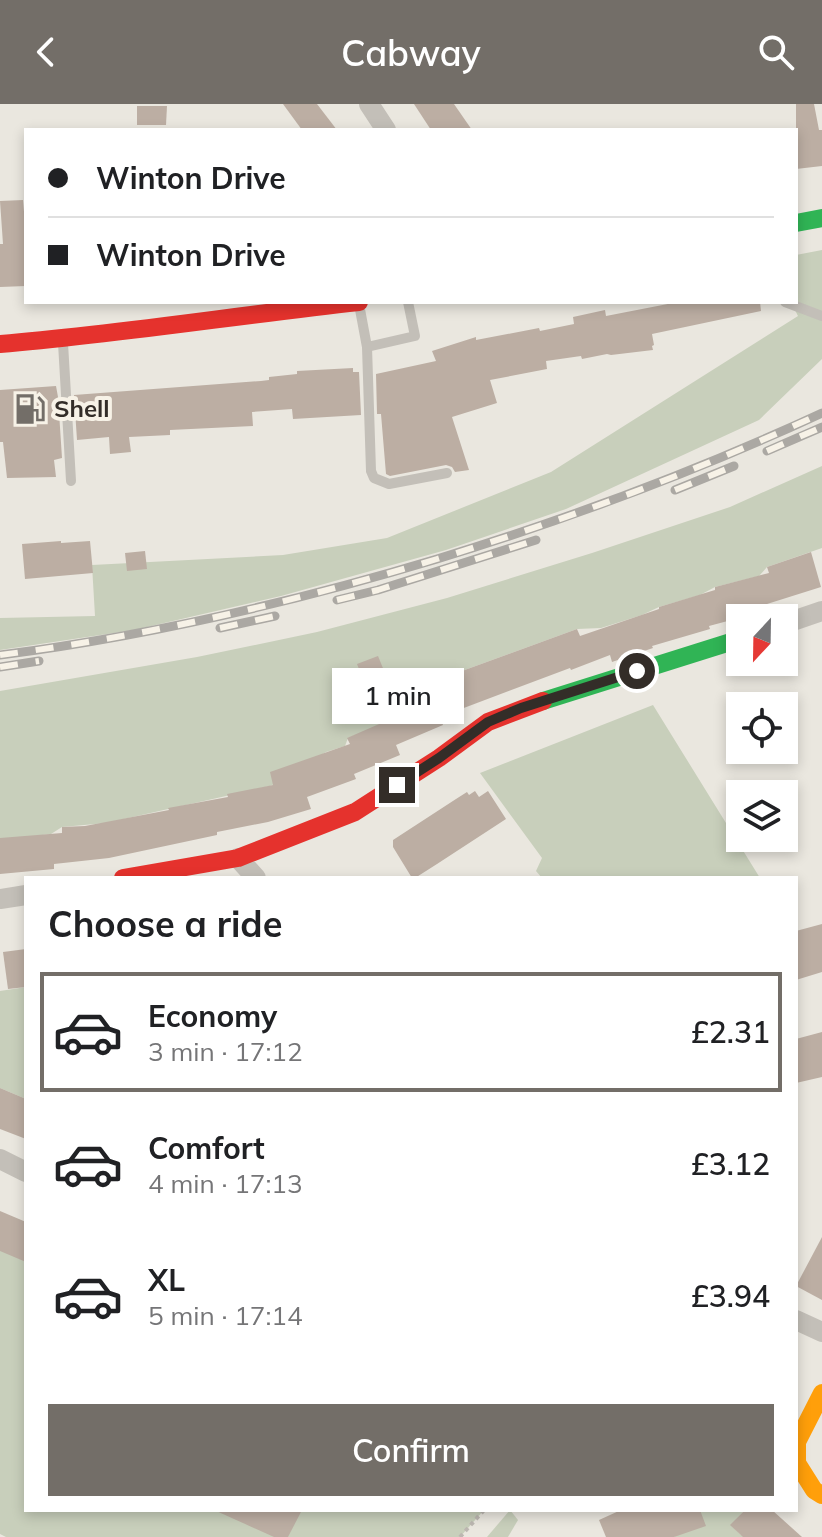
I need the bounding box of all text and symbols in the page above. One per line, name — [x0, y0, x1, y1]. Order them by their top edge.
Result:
icon: back — [24, 30, 68, 74]
text: Cabway — [341, 30, 481, 75]
icon: search — [754, 30, 798, 74]
text: Winton Drive — [96, 159, 286, 197]
text: Winton Drive — [96, 236, 286, 274]
fuel station icon: Shell — [13, 392, 47, 426]
place label: Shell — [54, 393, 110, 423]
north arrow — [726, 604, 798, 676]
map controls — [726, 604, 798, 852]
route start — [619, 653, 655, 689]
callout: 1 min — [331, 669, 463, 725]
text: 1 min — [364, 679, 432, 712]
button: locate — [726, 692, 798, 764]
route end — [379, 767, 415, 803]
button: layers — [726, 780, 798, 852]
text: Choose a ride — [48, 901, 282, 946]
icon: car — [52, 996, 124, 1068]
text: Economy — [148, 997, 277, 1035]
text: £2.31 — [691, 1013, 770, 1051]
text: 3 min · 17:12 — [148, 1035, 303, 1068]
icon: car — [52, 1128, 124, 1200]
text: Comfort — [148, 1129, 265, 1167]
text: £3.12 — [691, 1145, 770, 1183]
text: 4 min · 17:13 — [148, 1167, 303, 1200]
icon: car — [52, 1260, 124, 1332]
text: XL — [148, 1261, 185, 1299]
text: £3.94 — [691, 1277, 770, 1315]
text: 5 min · 17:14 — [148, 1299, 303, 1332]
button: Confirm — [48, 1404, 774, 1496]

